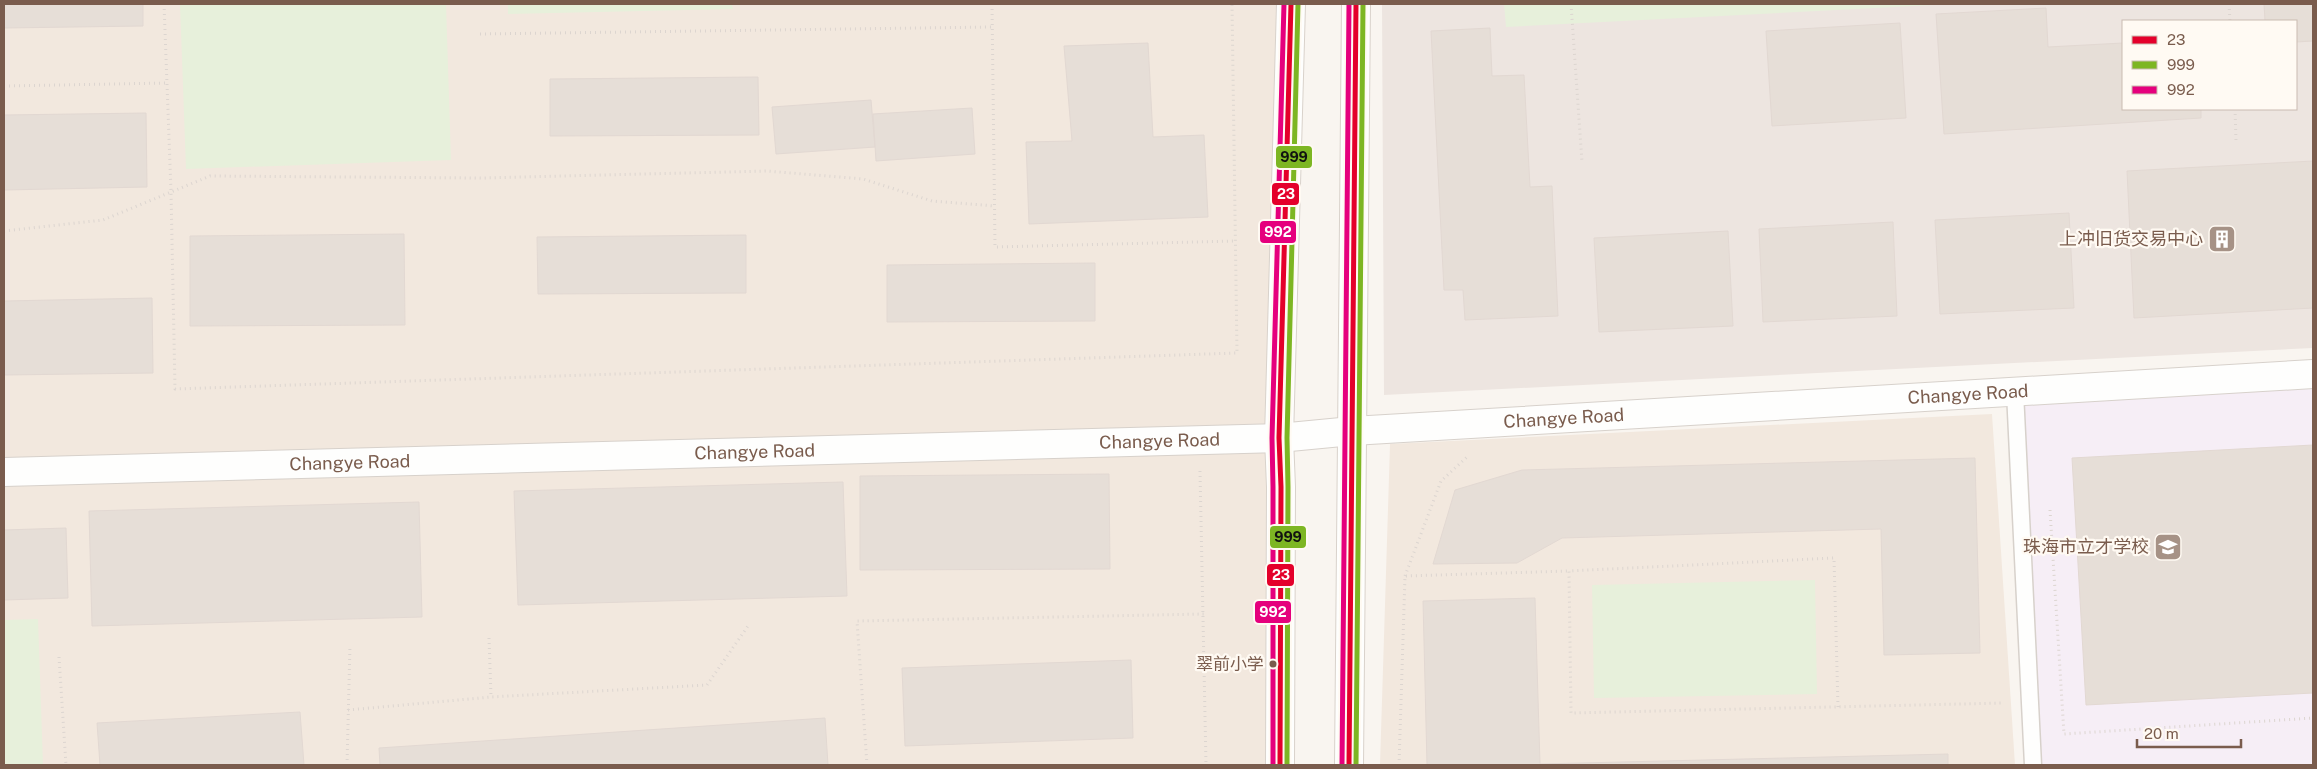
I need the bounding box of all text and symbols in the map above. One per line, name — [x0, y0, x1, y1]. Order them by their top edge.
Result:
legend — [2122, 20, 2297, 110]
text: 23 — [2167, 31, 2185, 48]
text: 999 — [2167, 56, 2195, 73]
text: 992 — [2167, 81, 2195, 98]
line badge: 999 — [1275, 145, 1313, 169]
text: 999 — [1280, 149, 1308, 165]
line badge: 23 — [1271, 182, 1300, 206]
text: 23 — [1277, 186, 1295, 202]
line badge: 992 — [1259, 220, 1297, 244]
text: 992 — [1264, 224, 1292, 240]
building icon: 上冲旧货交易中心 — [2207, 224, 2237, 254]
place label: 上冲旧货交易中心 — [2059, 228, 2203, 249]
street label: Changye Road — [1907, 380, 2029, 408]
street label: Changye Road — [1503, 404, 1625, 432]
street label: Changye Road — [1099, 429, 1220, 453]
street label: Changye Road — [694, 439, 815, 464]
street label: Changye Road — [289, 450, 411, 474]
line badge: 999 — [1269, 525, 1307, 549]
text: 999 — [1274, 529, 1302, 545]
school or university icon: 珠海市立才学校 — [2153, 532, 2183, 562]
place label: 珠海市立才学校 — [2023, 536, 2149, 557]
line badge: 23 — [1266, 563, 1295, 587]
text: 23 — [1272, 567, 1290, 583]
line badge: 992 — [1254, 600, 1292, 624]
text: 992 — [1259, 604, 1287, 620]
place label: 翠前小学 — [1196, 654, 1264, 674]
marker: 翠前小学 — [1268, 659, 1278, 669]
scale bar — [2137, 716, 2241, 748]
text: 20 m — [2144, 725, 2179, 742]

